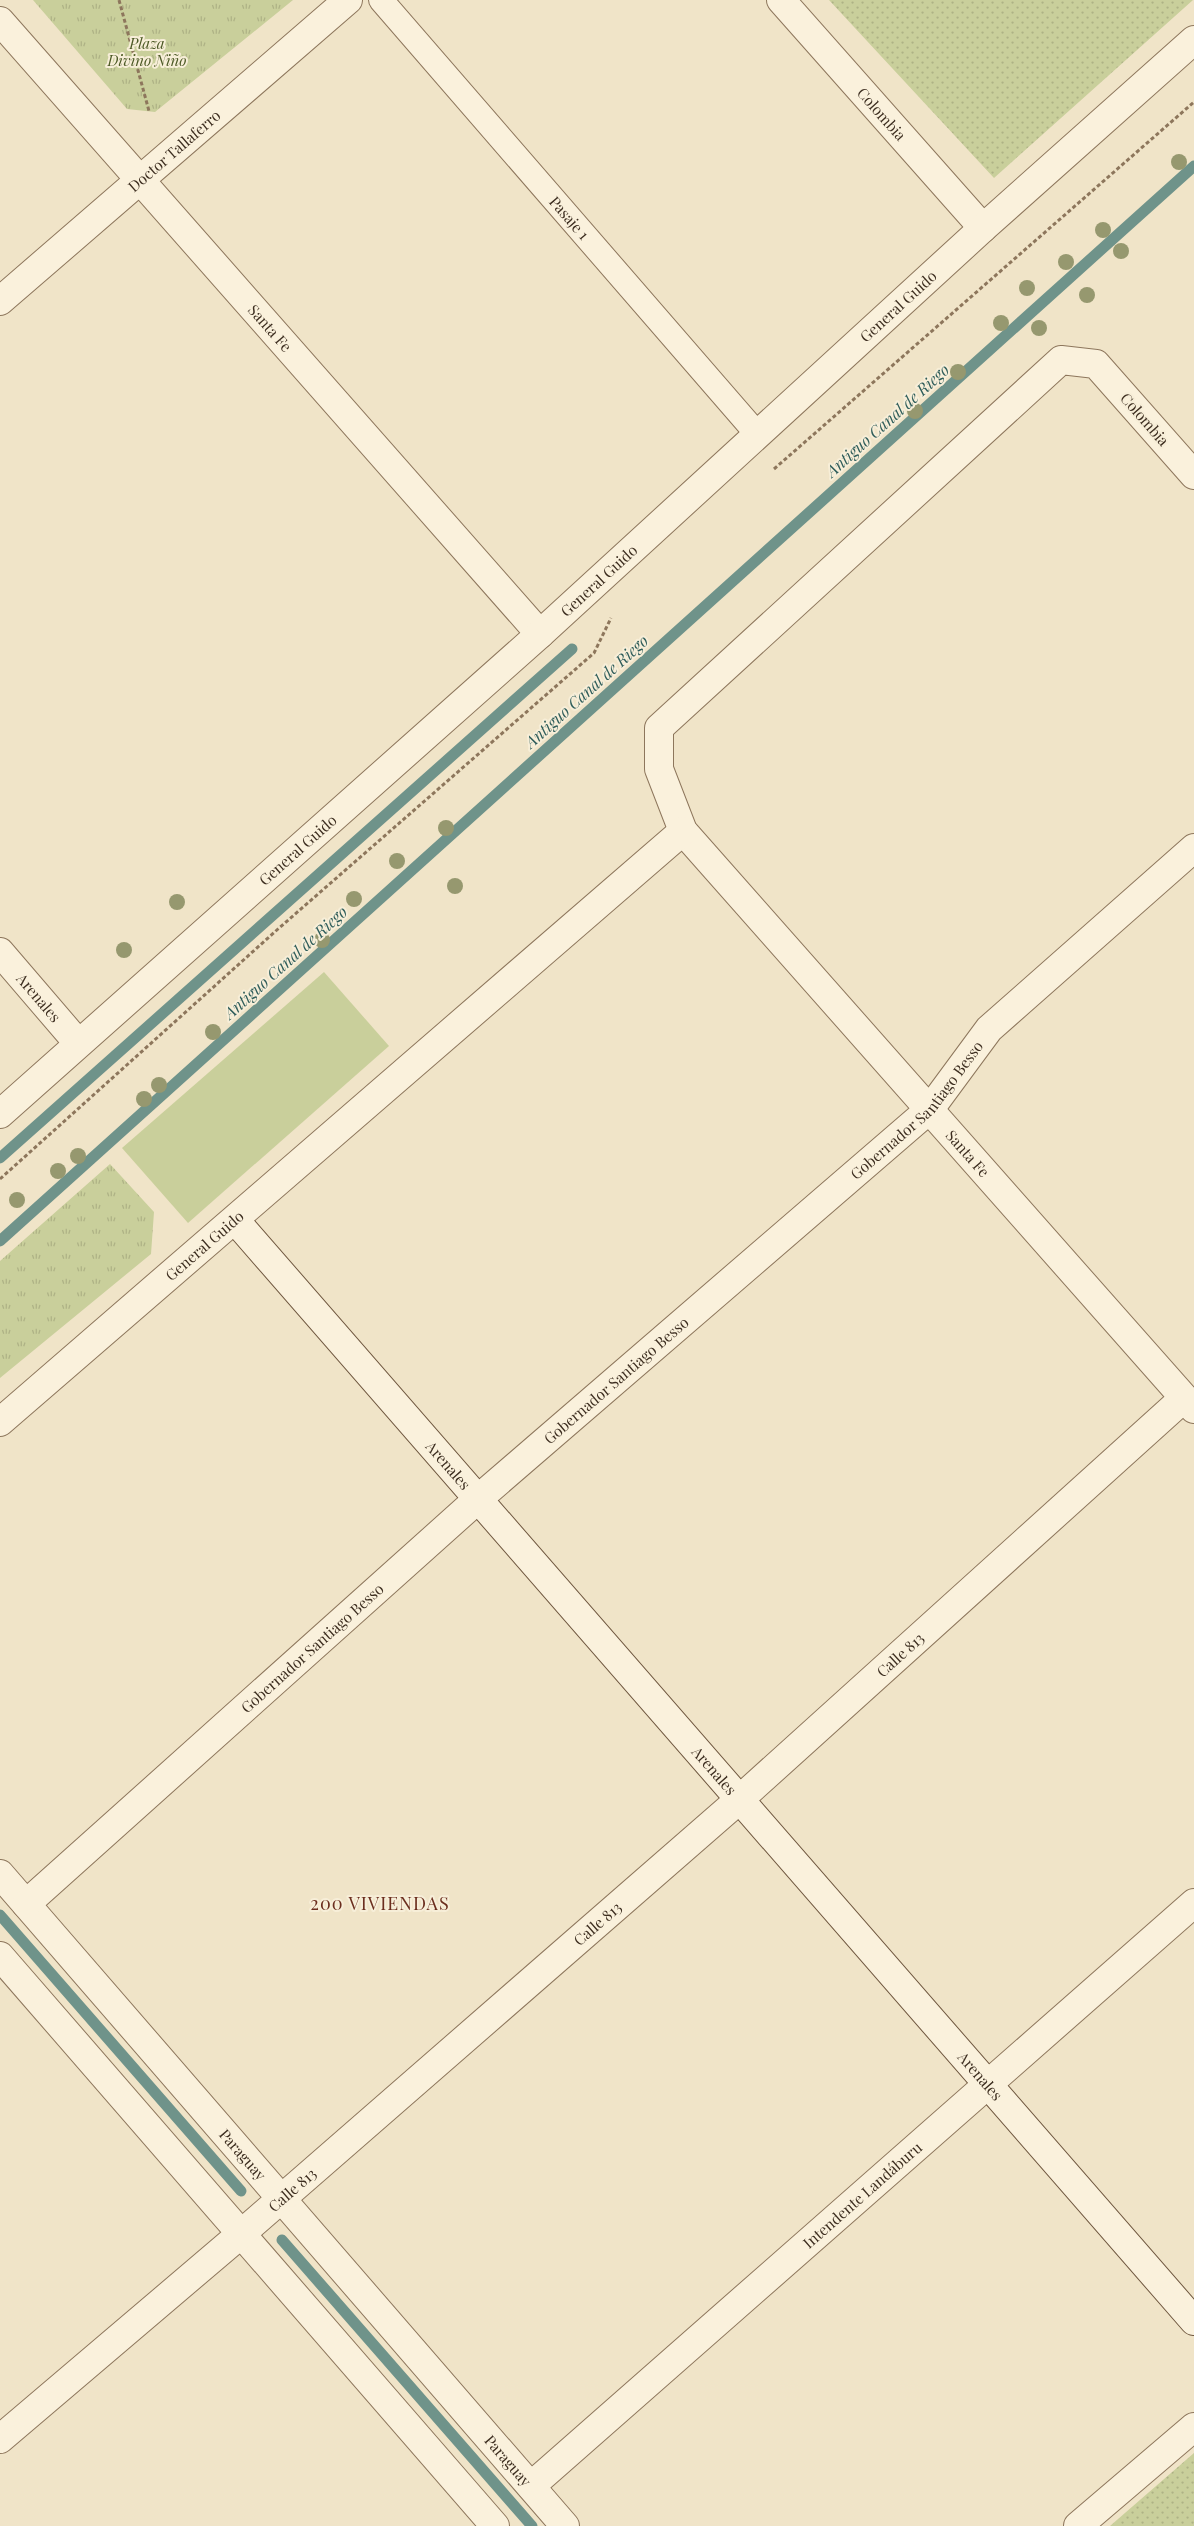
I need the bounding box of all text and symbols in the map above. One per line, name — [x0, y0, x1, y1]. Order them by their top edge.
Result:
park label: Plaza Divino Niño — [106, 33, 187, 70]
street label: Colombia — [853, 83, 911, 145]
street label: Doctor Tallaferro — [124, 105, 224, 196]
street label: Pasaje 1 — [545, 192, 594, 244]
street label: General Guido — [855, 266, 941, 346]
street label: Santa Fe — [244, 300, 297, 356]
water label: Antiguo Canal de Riego — [819, 359, 953, 482]
street label: Colombia — [1116, 388, 1174, 450]
street label: General Guido — [556, 540, 641, 621]
water label: Antiguo Canal de Riego — [518, 630, 652, 753]
street label: General Guido — [254, 810, 341, 889]
water label: Antiguo Canal de Riego — [217, 901, 351, 1024]
street label: Arenales — [12, 968, 66, 1026]
street label: Gobernador Santiago Besso — [846, 1037, 987, 1184]
street label: Santa Fe — [942, 1125, 994, 1181]
street label: General Guido — [161, 1206, 248, 1285]
street label: Gobernador Santiago Besso — [539, 1312, 693, 1448]
street label: Arenales — [421, 1436, 475, 1494]
street label: Gobernador Santiago Besso — [236, 1579, 388, 1717]
street label: Calle 813 — [872, 1628, 928, 1681]
street label: Arenales — [687, 1741, 741, 1799]
district label: 200 VIVIENDAS — [310, 1891, 450, 1915]
street label: Calle 813 — [569, 1897, 626, 1950]
street label: Arenales — [953, 2047, 1007, 2104]
street label: Paraguay — [215, 2124, 271, 2185]
street label: Intendente Landáburu — [799, 2137, 926, 2252]
street label: Calle 813 — [264, 2163, 320, 2216]
street label: Paraguay — [480, 2430, 536, 2491]

